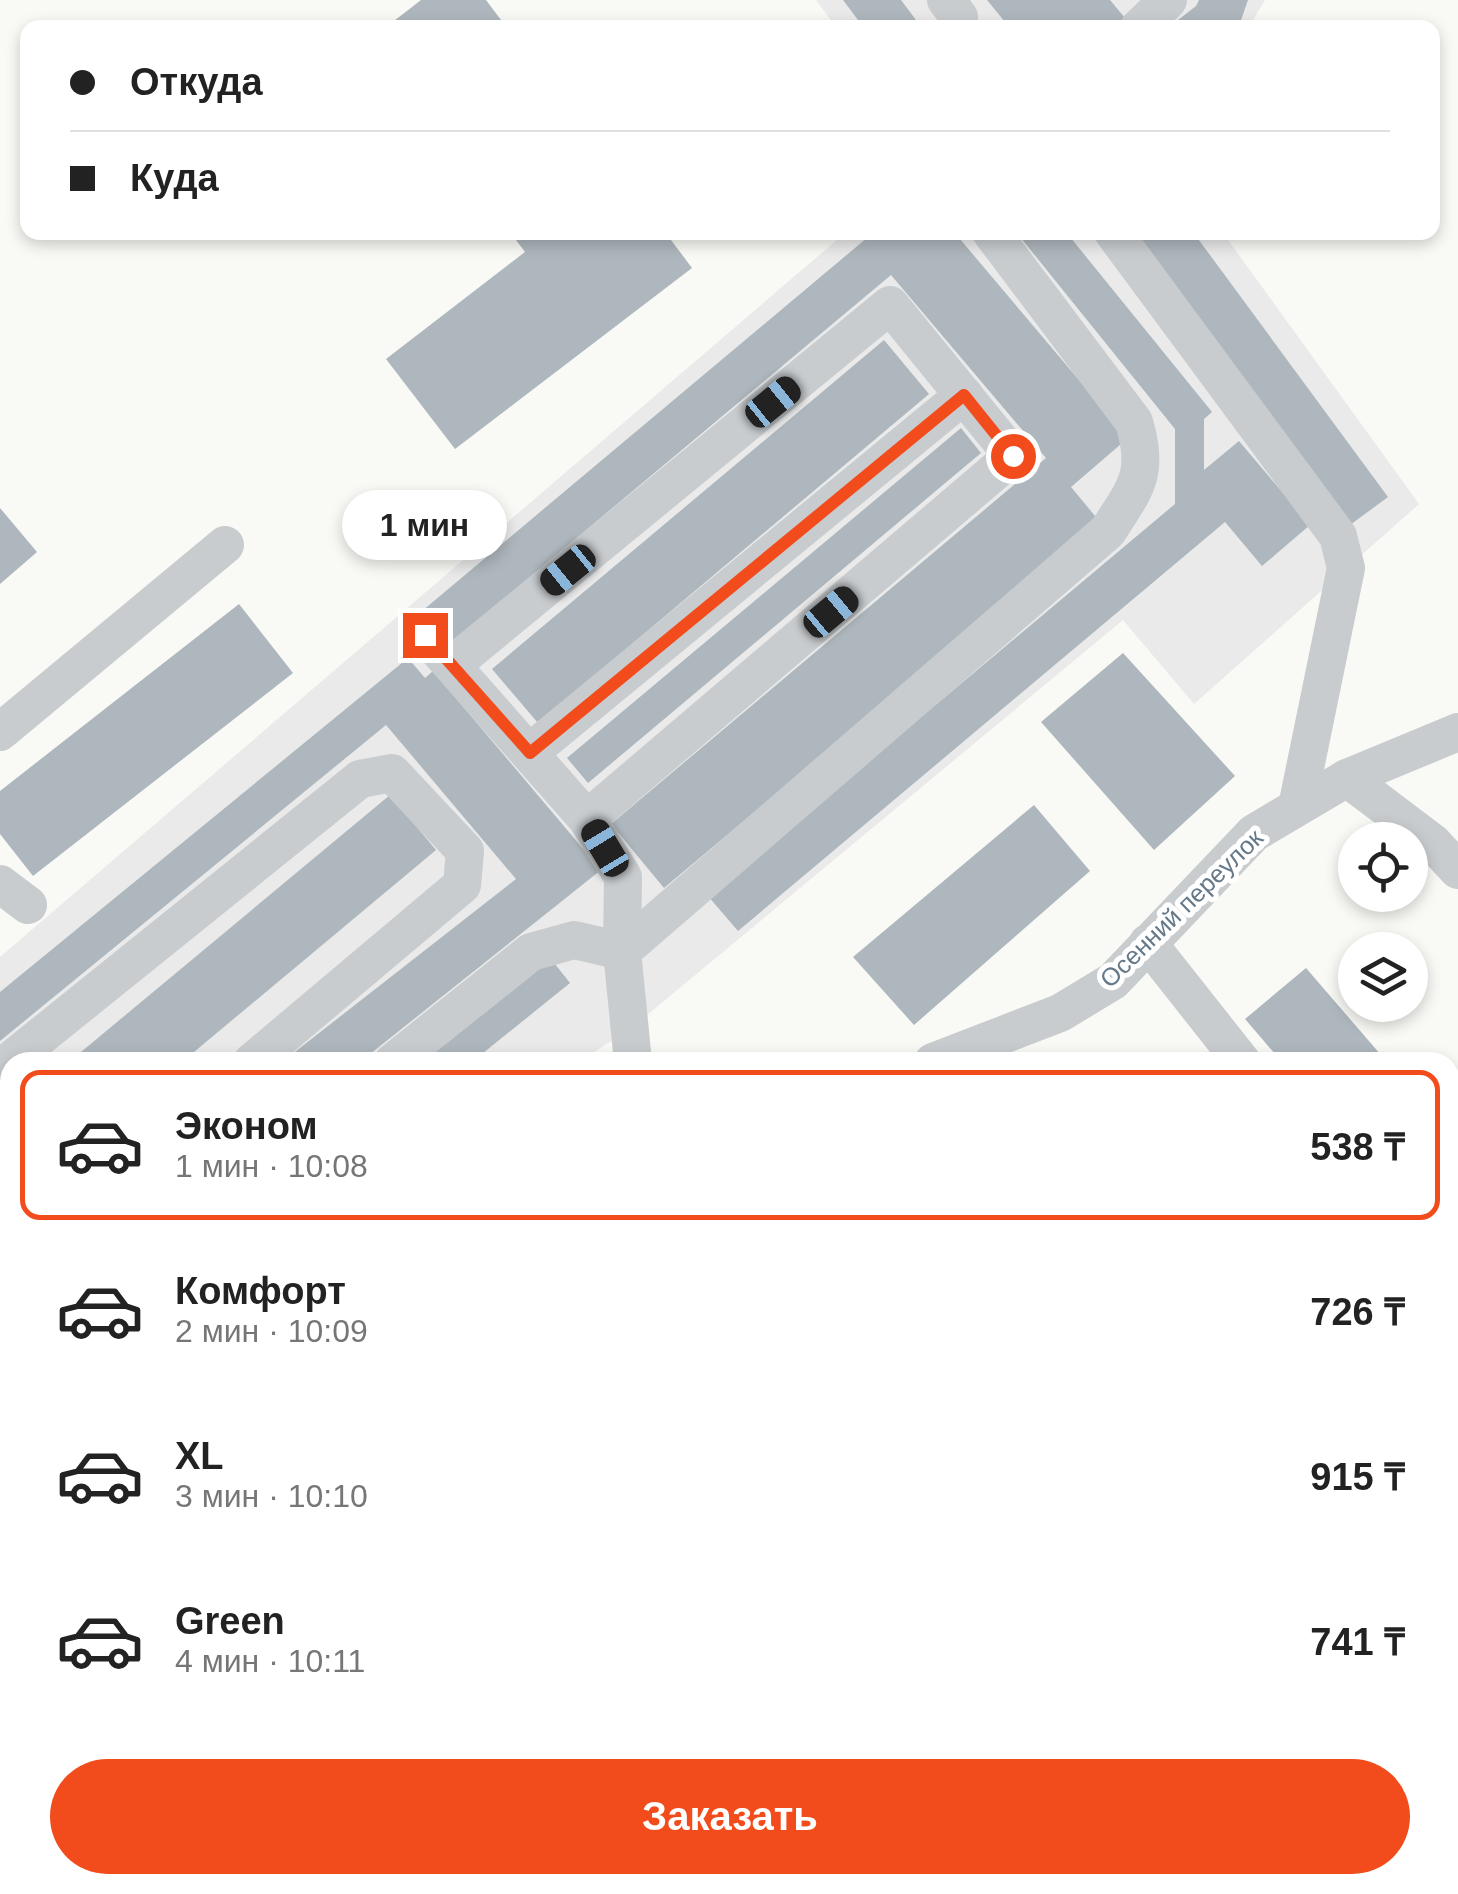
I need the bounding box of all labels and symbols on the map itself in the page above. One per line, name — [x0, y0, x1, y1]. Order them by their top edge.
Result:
car — [740, 371, 806, 433]
route start — [991, 434, 1036, 479]
callout: 1 мин — [342, 490, 508, 560]
car — [535, 539, 601, 601]
car — [798, 581, 864, 643]
route end — [403, 613, 448, 658]
car — [577, 815, 633, 881]
street label: Осенний переулок — [1094, 823, 1269, 993]

